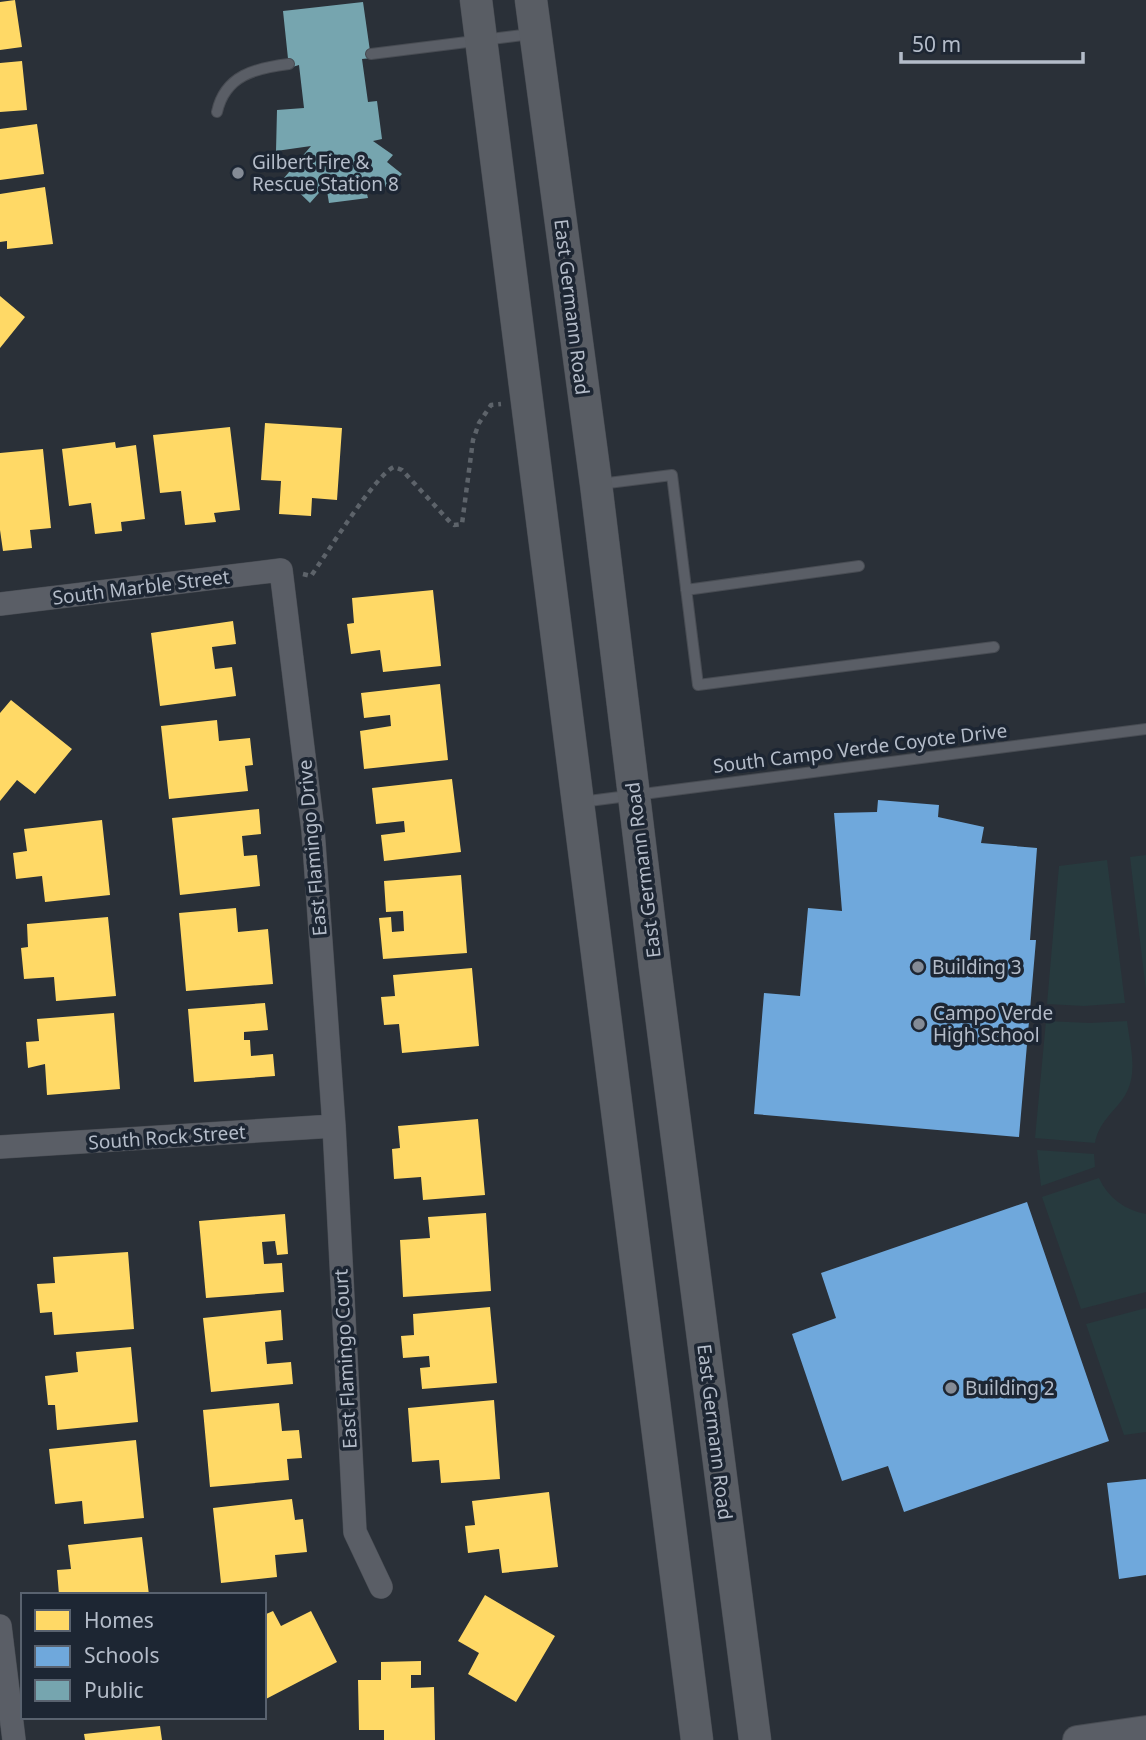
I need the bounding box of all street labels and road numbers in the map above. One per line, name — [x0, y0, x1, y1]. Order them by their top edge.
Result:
street label: East Germann Road — [548, 218, 596, 396]
street label: South Marble Street — [51, 563, 231, 611]
street label: South Campo Verde Coyote Drive — [711, 717, 1009, 779]
street label: East Flamingo Drive — [291, 759, 333, 937]
street label: East Germann Road — [619, 781, 667, 959]
street label: South Rock Street — [87, 1119, 247, 1155]
street label: East Flamingo Court — [327, 1268, 363, 1450]
street label: East Germann Road — [691, 1343, 739, 1521]

